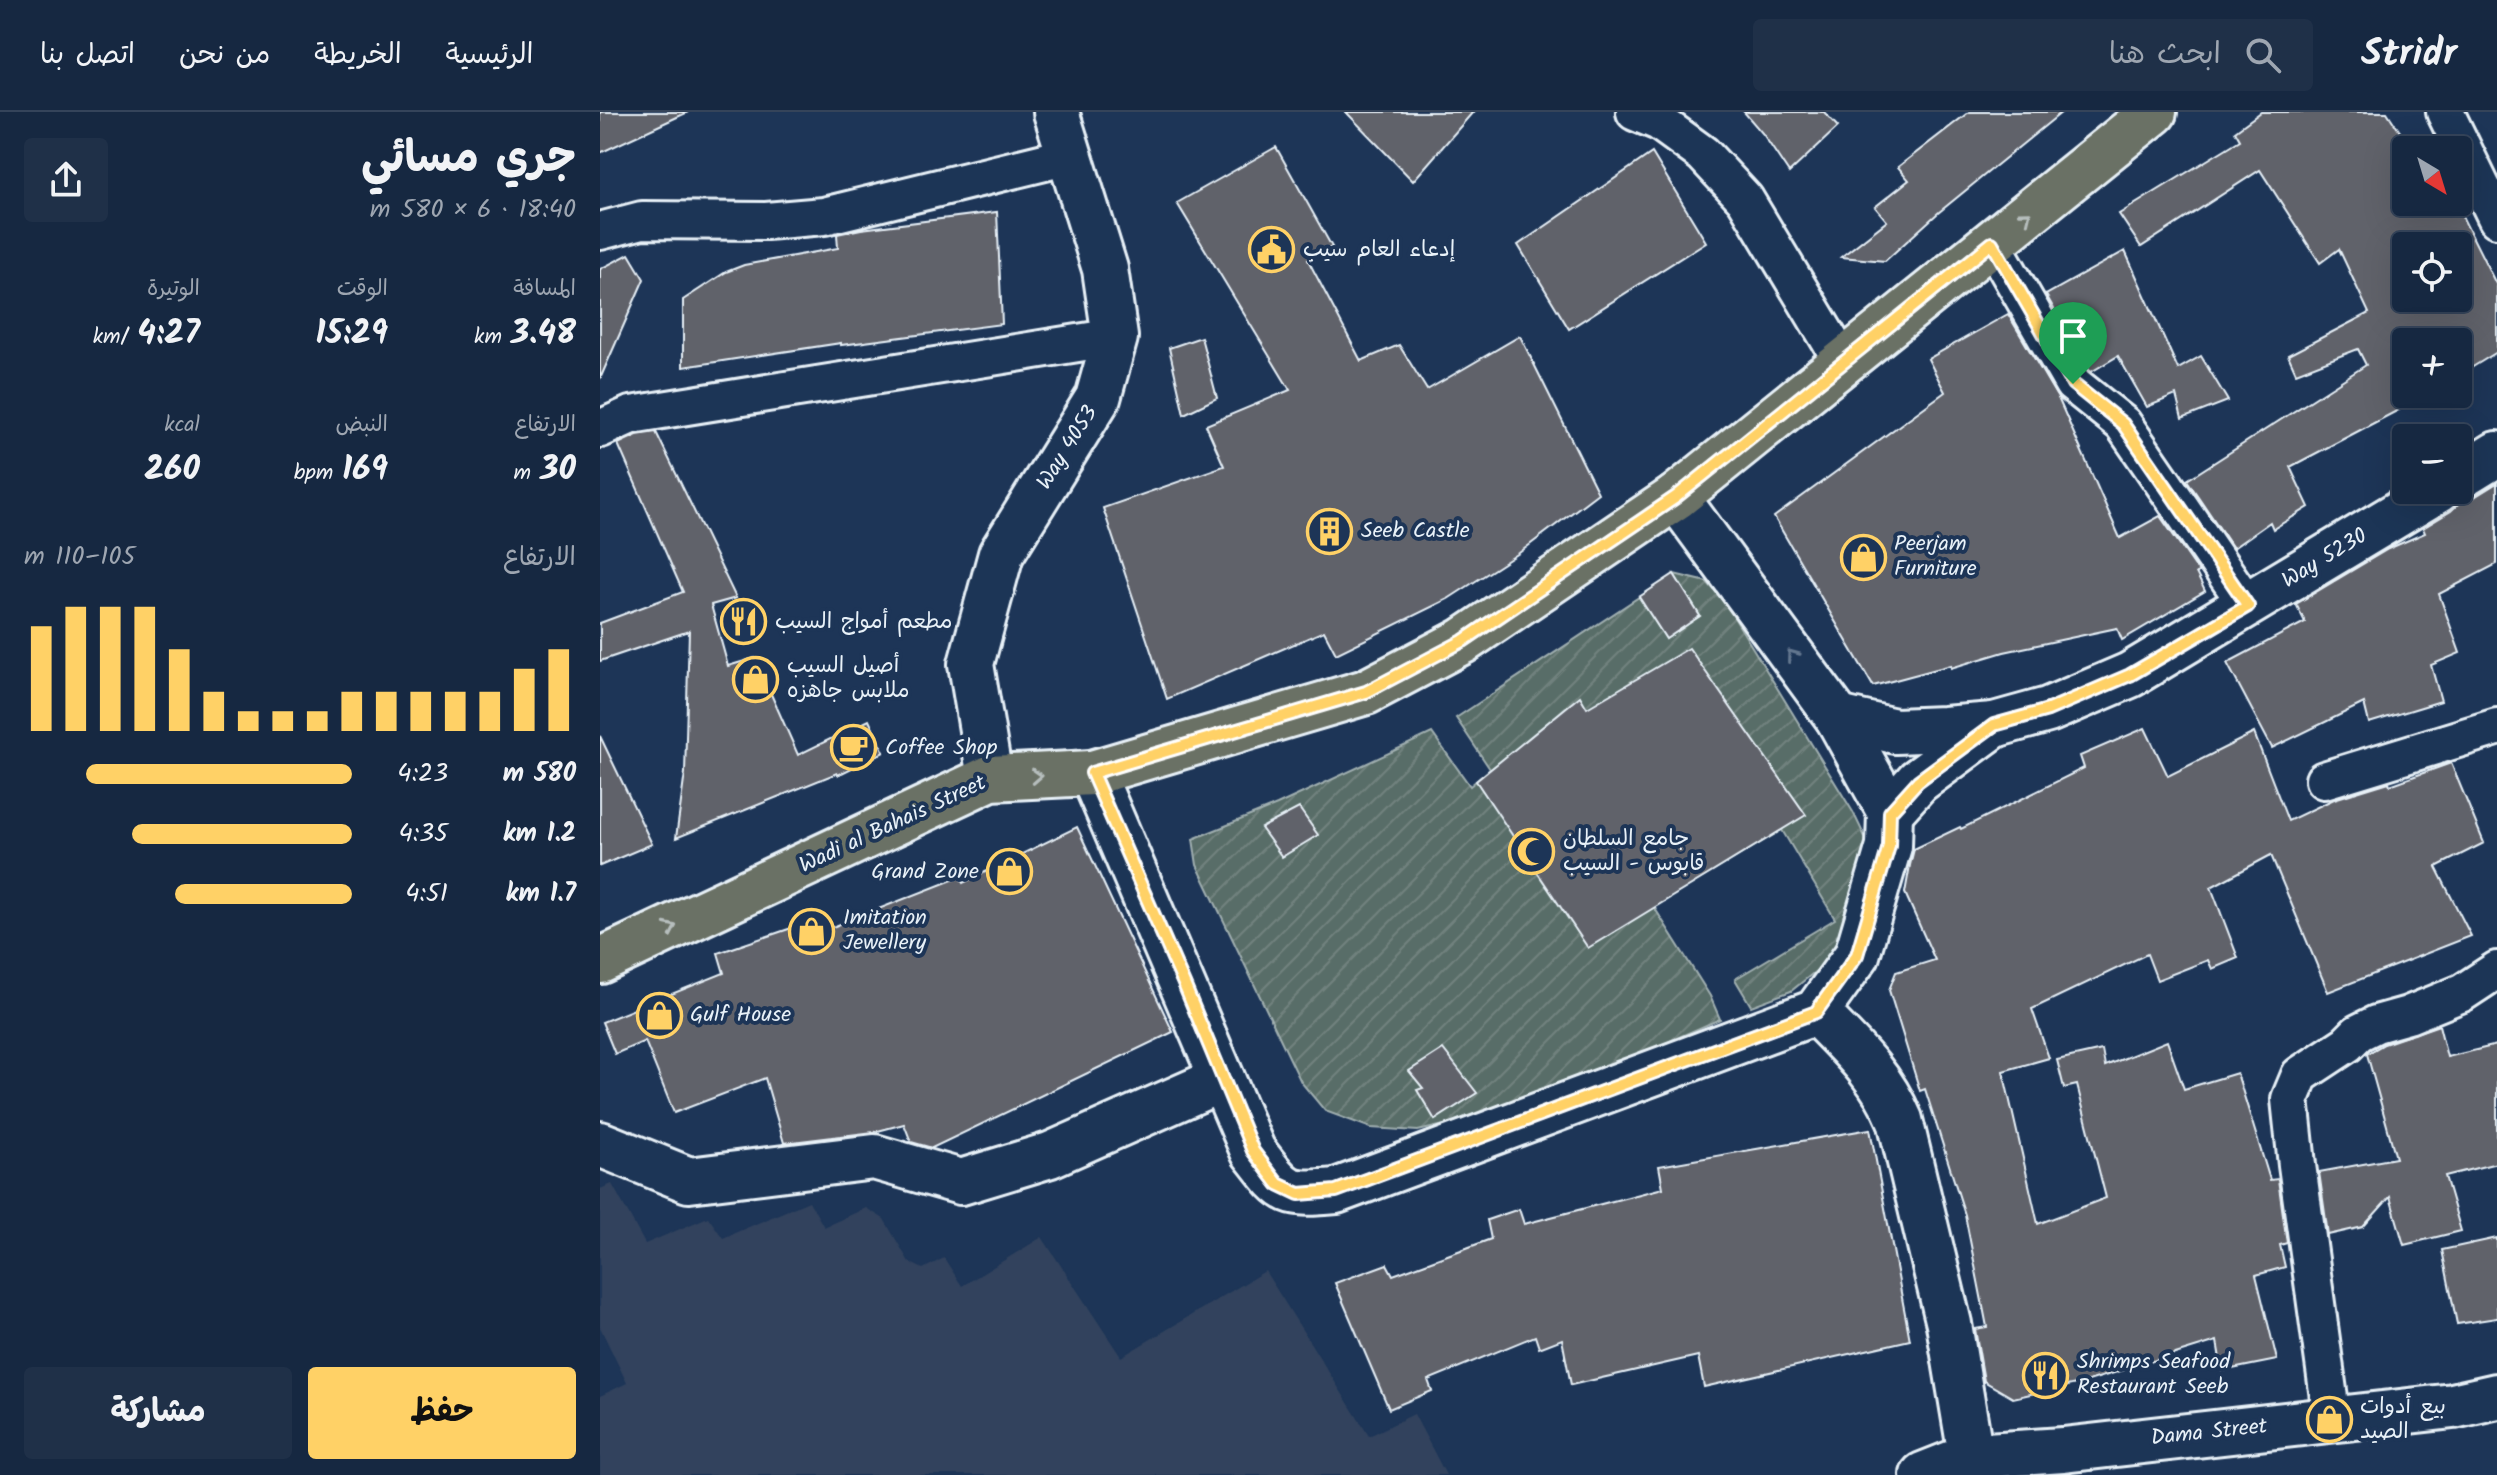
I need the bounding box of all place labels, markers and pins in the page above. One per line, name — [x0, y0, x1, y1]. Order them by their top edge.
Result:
public building icon: إدعاء العام سيب — [1248, 226, 1296, 274]
place label: إدعاء العام سيب — [1303, 233, 1455, 268]
pin — [2039, 302, 2107, 384]
building icon: Seeb Castle — [1306, 507, 1354, 555]
place label: Seeb Castle — [1361, 514, 1470, 549]
place label: Peerjam Furniture — [1894, 527, 1977, 587]
shop icon: Peerjam Furniture — [1839, 533, 1887, 581]
restaurant icon: مطعم أمواج السيب — [720, 598, 768, 646]
place label: مطعم أمواج السيب — [775, 605, 953, 640]
place label: أصيل السيب ملابس جاهزه — [787, 649, 910, 709]
shop icon: أصيل السيب ملابس جاهزه — [732, 655, 780, 703]
cafe icon: Coffee Shop — [830, 724, 878, 772]
place label: Coffee Shop — [885, 731, 998, 766]
place label: جامع السلطان قابوس - السيب — [1563, 822, 1704, 882]
mosque icon: جامع السلطان قابوس - السيب — [1508, 828, 1556, 876]
shop icon: Grand Zone — [986, 848, 1034, 896]
place label: Grand Zone — [871, 855, 979, 890]
place label: Imitation Jewellery — [843, 901, 927, 961]
shop icon: Imitation Jewellery — [788, 907, 836, 955]
shop icon: Gulf House — [635, 991, 683, 1039]
place label: Gulf House — [690, 998, 791, 1033]
place label: Shrimps Seafood Restaurant Seeb — [2077, 1345, 2231, 1405]
restaurant icon: Shrimps Seafood Restaurant Seeb — [2022, 1351, 2070, 1399]
place label: بيع أدوات الصيد — [2360, 1390, 2446, 1450]
shop icon: بيع أدوات الصيد — [2305, 1396, 2353, 1444]

